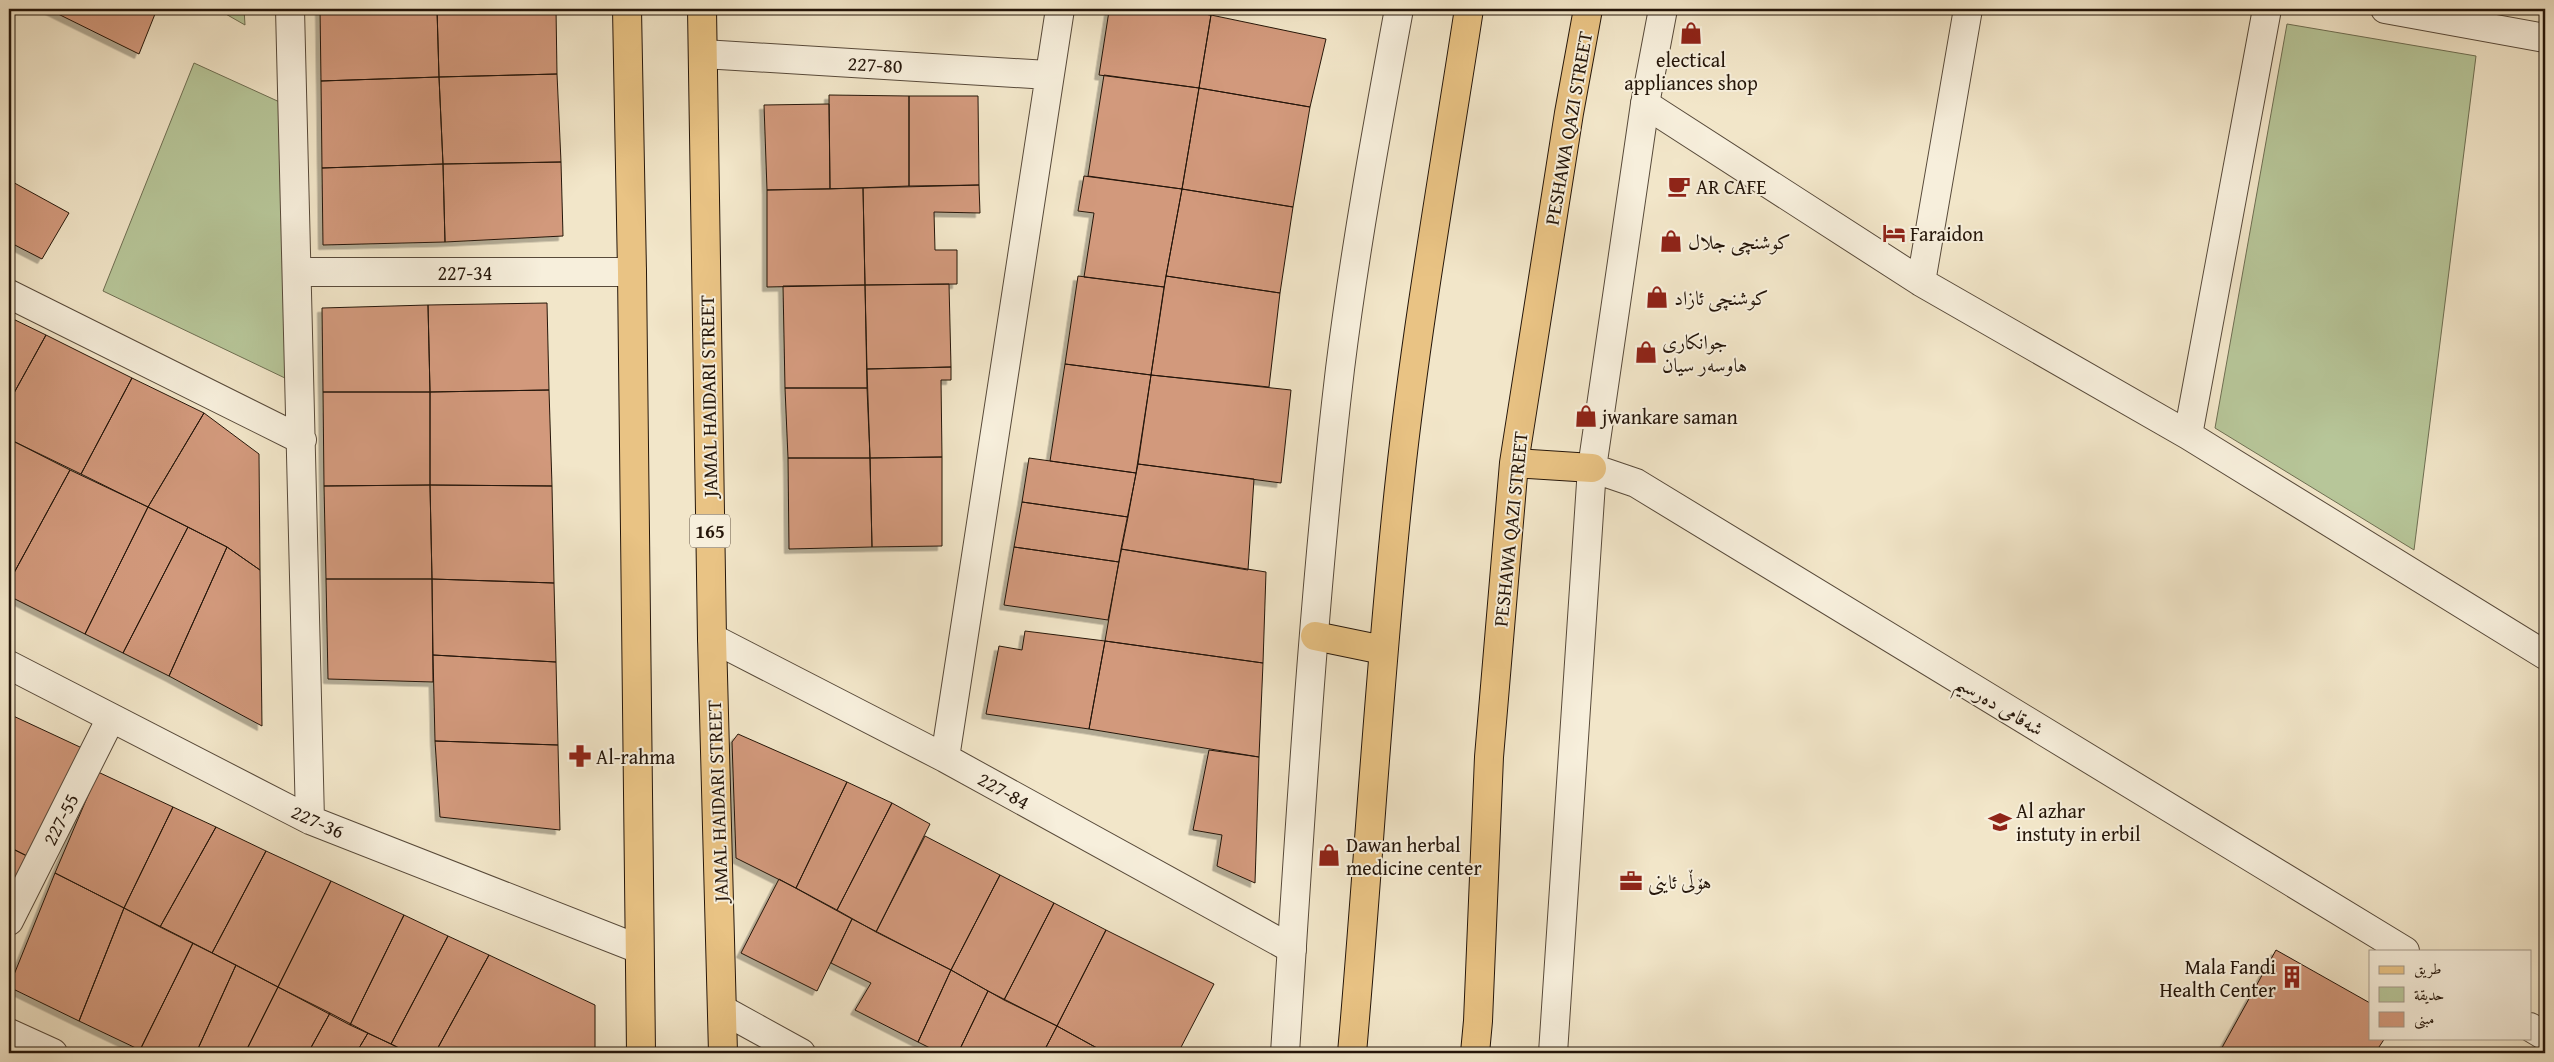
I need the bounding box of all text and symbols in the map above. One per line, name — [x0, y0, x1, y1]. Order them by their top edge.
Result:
shop icon: electical appliances shop — [1678, 20, 1704, 46]
street label: PESHAWA QAZI STREET — [1537, 29, 1599, 227]
place label: electical appliances shop — [1624, 45, 1758, 97]
street label: 227-80 — [847, 48, 903, 80]
place label: AR CAFE — [1696, 172, 1766, 201]
cafe icon: AR CAFE — [1666, 173, 1692, 199]
place label: Faraidon — [1910, 219, 1984, 248]
hotel icon: Faraidon — [1881, 220, 1907, 246]
place label: کوشنچی جلال — [1688, 227, 1791, 256]
shop icon: کوشنچی جلال — [1658, 228, 1684, 254]
street label: 227-34 — [437, 258, 493, 287]
place label: کوشنچی ئازاد — [1674, 283, 1768, 312]
shop icon: کوشنچی ئازاد — [1644, 284, 1670, 310]
street label: JAMAL HAIDARI STREET — [692, 295, 724, 500]
place label: جوانکاری هاوسەر سیان — [1662, 327, 1747, 379]
shop icon: جوانکاری هاوسەر سیان — [1633, 339, 1659, 365]
place label: jwankare saman — [1599, 402, 1738, 431]
shop icon: jwankare saman — [1573, 403, 1599, 429]
street label: PESHAWA QAZI STREET — [1485, 430, 1535, 628]
road number: 165 — [690, 514, 730, 548]
street label: شەقامی دەرسیم — [1947, 667, 2049, 748]
street label: JAMAL HAIDARI STREET — [699, 699, 735, 906]
place label: Al-rahma — [596, 742, 676, 771]
pharmacy icon: Al-rahma — [567, 743, 593, 769]
street label: 227-84 — [973, 764, 1035, 816]
street label: 227-55 — [35, 788, 85, 850]
place label: Al azhar instuty in erbil — [2016, 796, 2141, 848]
street label: 227-36 — [287, 797, 349, 845]
school or university icon: Al azhar instuty in erbil — [1987, 809, 2013, 835]
place label: Dawan herbal medicine center — [1346, 830, 1482, 882]
shop icon: Dawan herbal medicine center — [1316, 842, 1342, 868]
place label: هۆڵی ئاینی — [1648, 867, 1711, 896]
office icon: هۆڵی ئاینی — [1618, 868, 1644, 894]
legend — [2369, 950, 2532, 1040]
place label: Mala Fandi Health Center — [2159, 952, 2276, 1004]
text: طريق — [2414, 958, 2441, 979]
building icon: Mala Fandi Health Center — [2279, 964, 2305, 990]
text: حديقة — [2414, 984, 2444, 1005]
text: مبنى — [2414, 1008, 2434, 1030]

